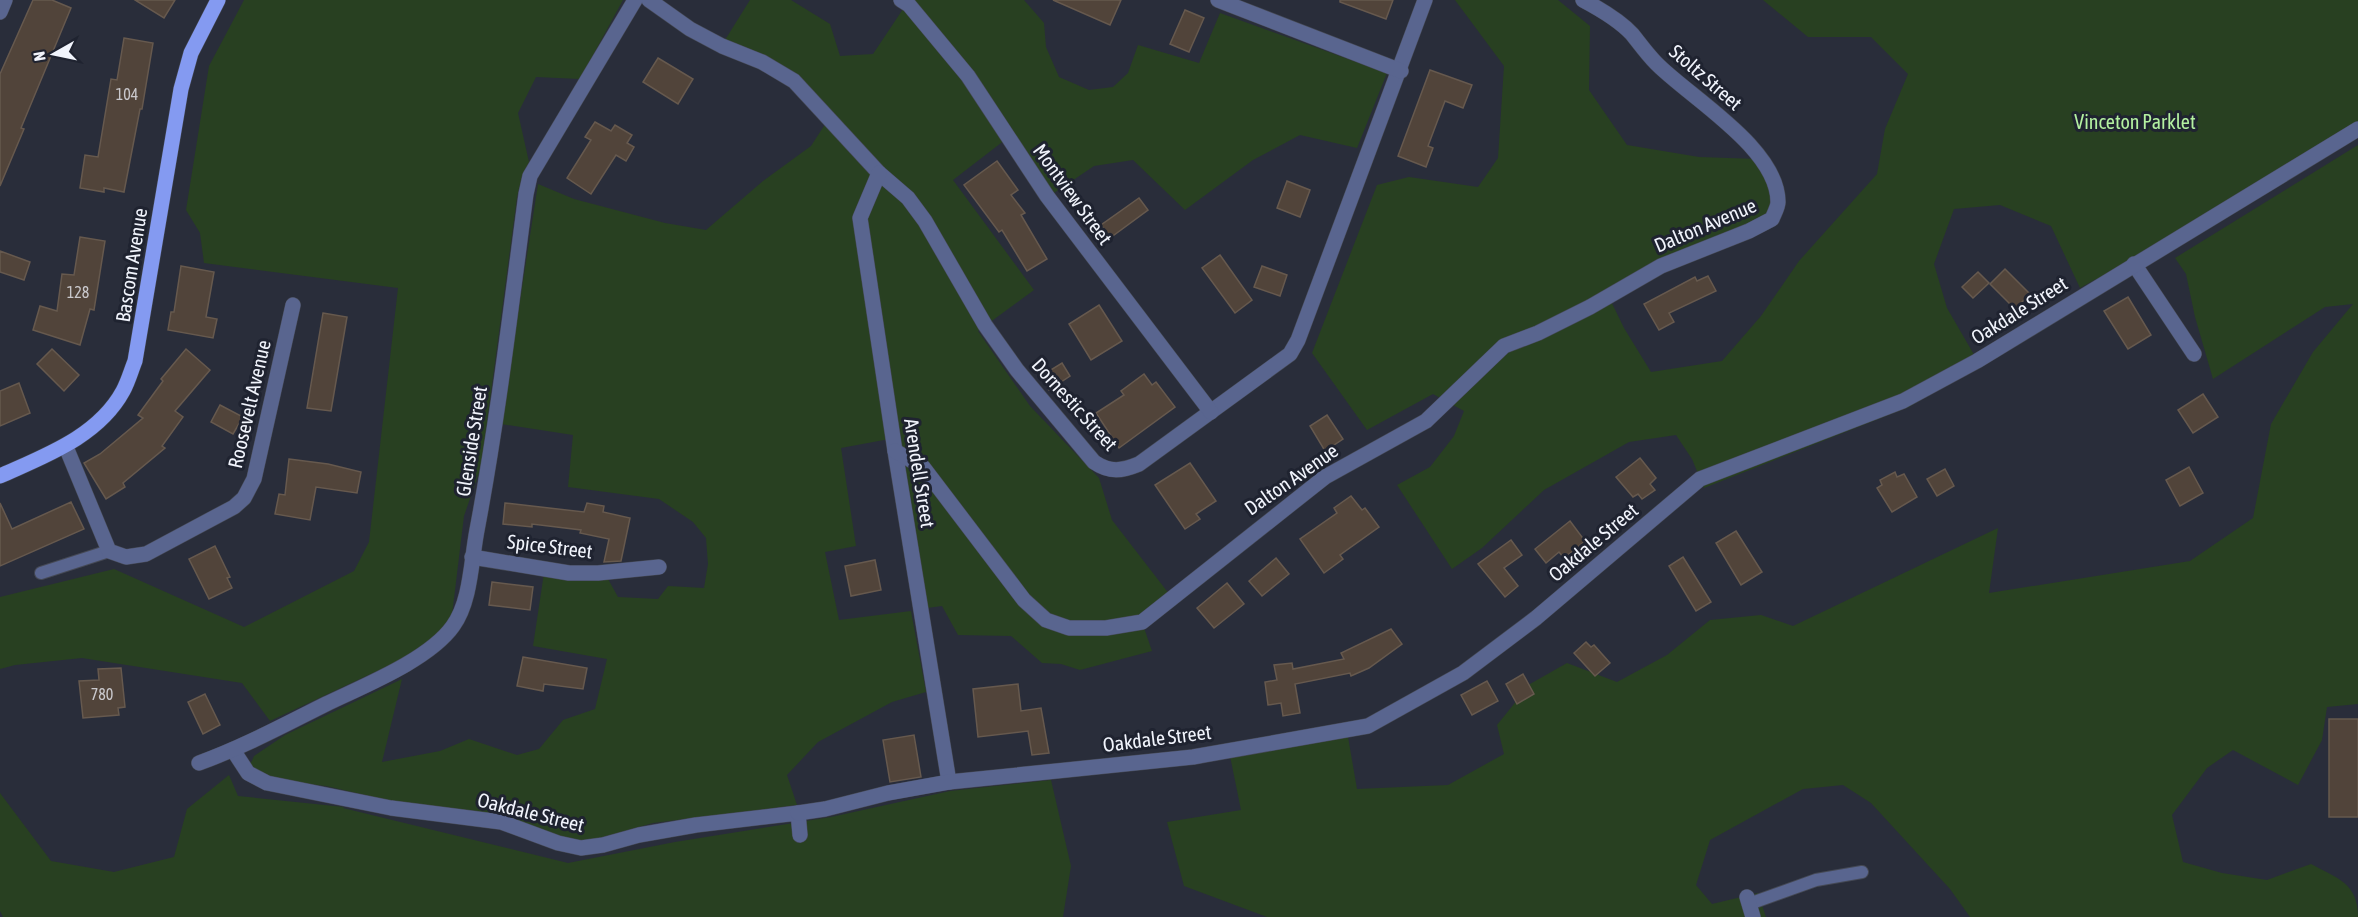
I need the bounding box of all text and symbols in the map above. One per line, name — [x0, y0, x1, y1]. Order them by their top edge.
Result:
north arrow — [24, 24, 84, 84]
street label: Stoltz Street — [1665, 39, 1747, 115]
text: N — [30, 50, 49, 62]
house number: 104 — [116, 85, 138, 103]
park label: Vinceton Parklet — [2074, 110, 2196, 133]
street label: Montview Street — [1029, 139, 1117, 249]
street label: Dalton Avenue — [1651, 193, 1759, 257]
street label: Bascom Avenue — [111, 206, 151, 324]
street label: Oakdale Street — [1967, 271, 2071, 349]
house number: 128 — [67, 283, 89, 301]
street label: Roosevelt Avenue — [223, 338, 275, 470]
street label: Dornestic Street — [1027, 353, 1123, 455]
street label: Glenside Street — [451, 384, 491, 498]
street label: Arendell Street — [900, 417, 940, 529]
street label: Dalton Avenue — [1240, 438, 1342, 520]
street label: Oakdale Street — [1544, 498, 1642, 586]
street label: Spice Street — [506, 529, 594, 563]
house number: 780 — [91, 685, 113, 703]
street label: Oakdale Street — [1102, 720, 1213, 756]
street label: Oakdale Street — [475, 788, 587, 836]

